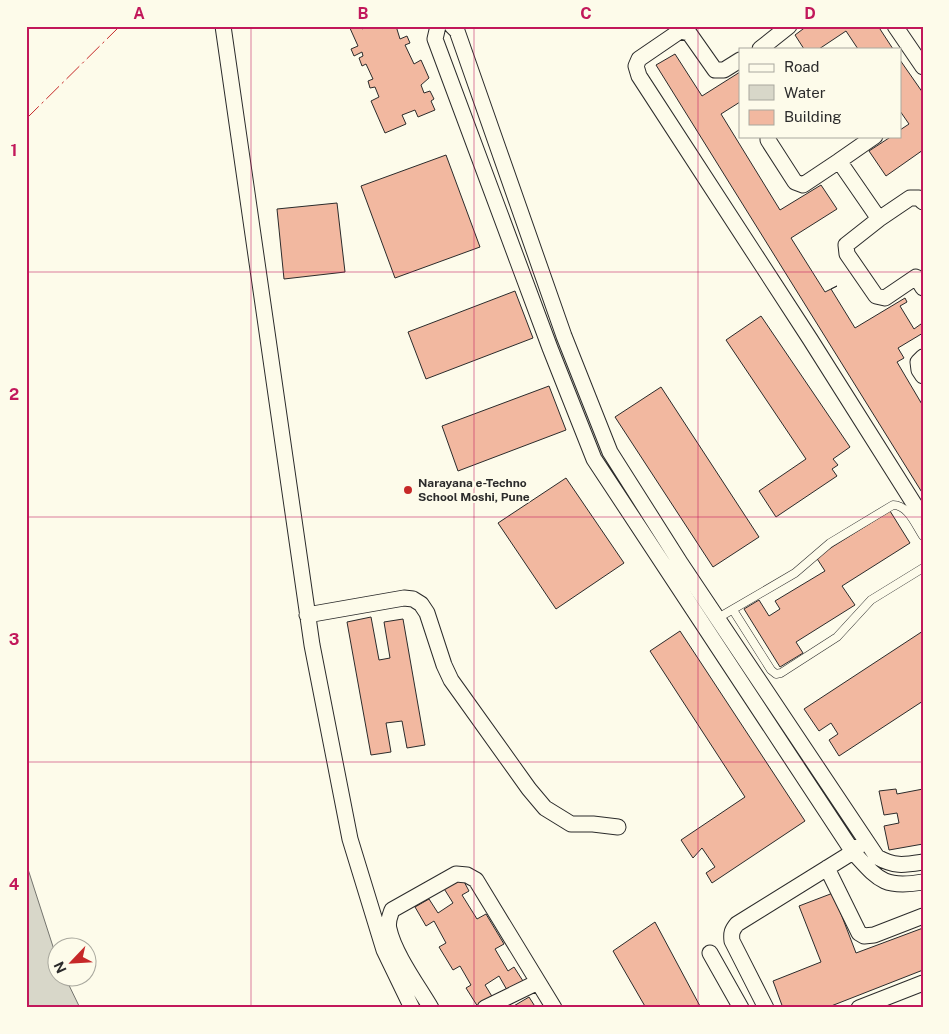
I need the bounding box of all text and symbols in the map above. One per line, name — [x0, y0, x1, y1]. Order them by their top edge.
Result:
text: A — [133, 4, 145, 23]
text: B — [358, 4, 369, 23]
text: C — [580, 4, 592, 23]
text: D — [804, 4, 816, 23]
legend — [739, 48, 902, 138]
text: Road — [784, 58, 820, 75]
text: Water — [784, 84, 826, 101]
text: Building — [784, 108, 842, 125]
text: 1 — [11, 141, 17, 160]
text: 2 — [9, 385, 19, 404]
place label: Narayana e-Techno School Moshi, Pune — [418, 476, 530, 504]
marker: Narayana e-Techno School Moshi, Pune — [402, 484, 414, 496]
text: 3 — [9, 630, 19, 649]
text: 4 — [9, 875, 20, 894]
north arrow — [48, 936, 98, 986]
text: N — [51, 959, 70, 976]

